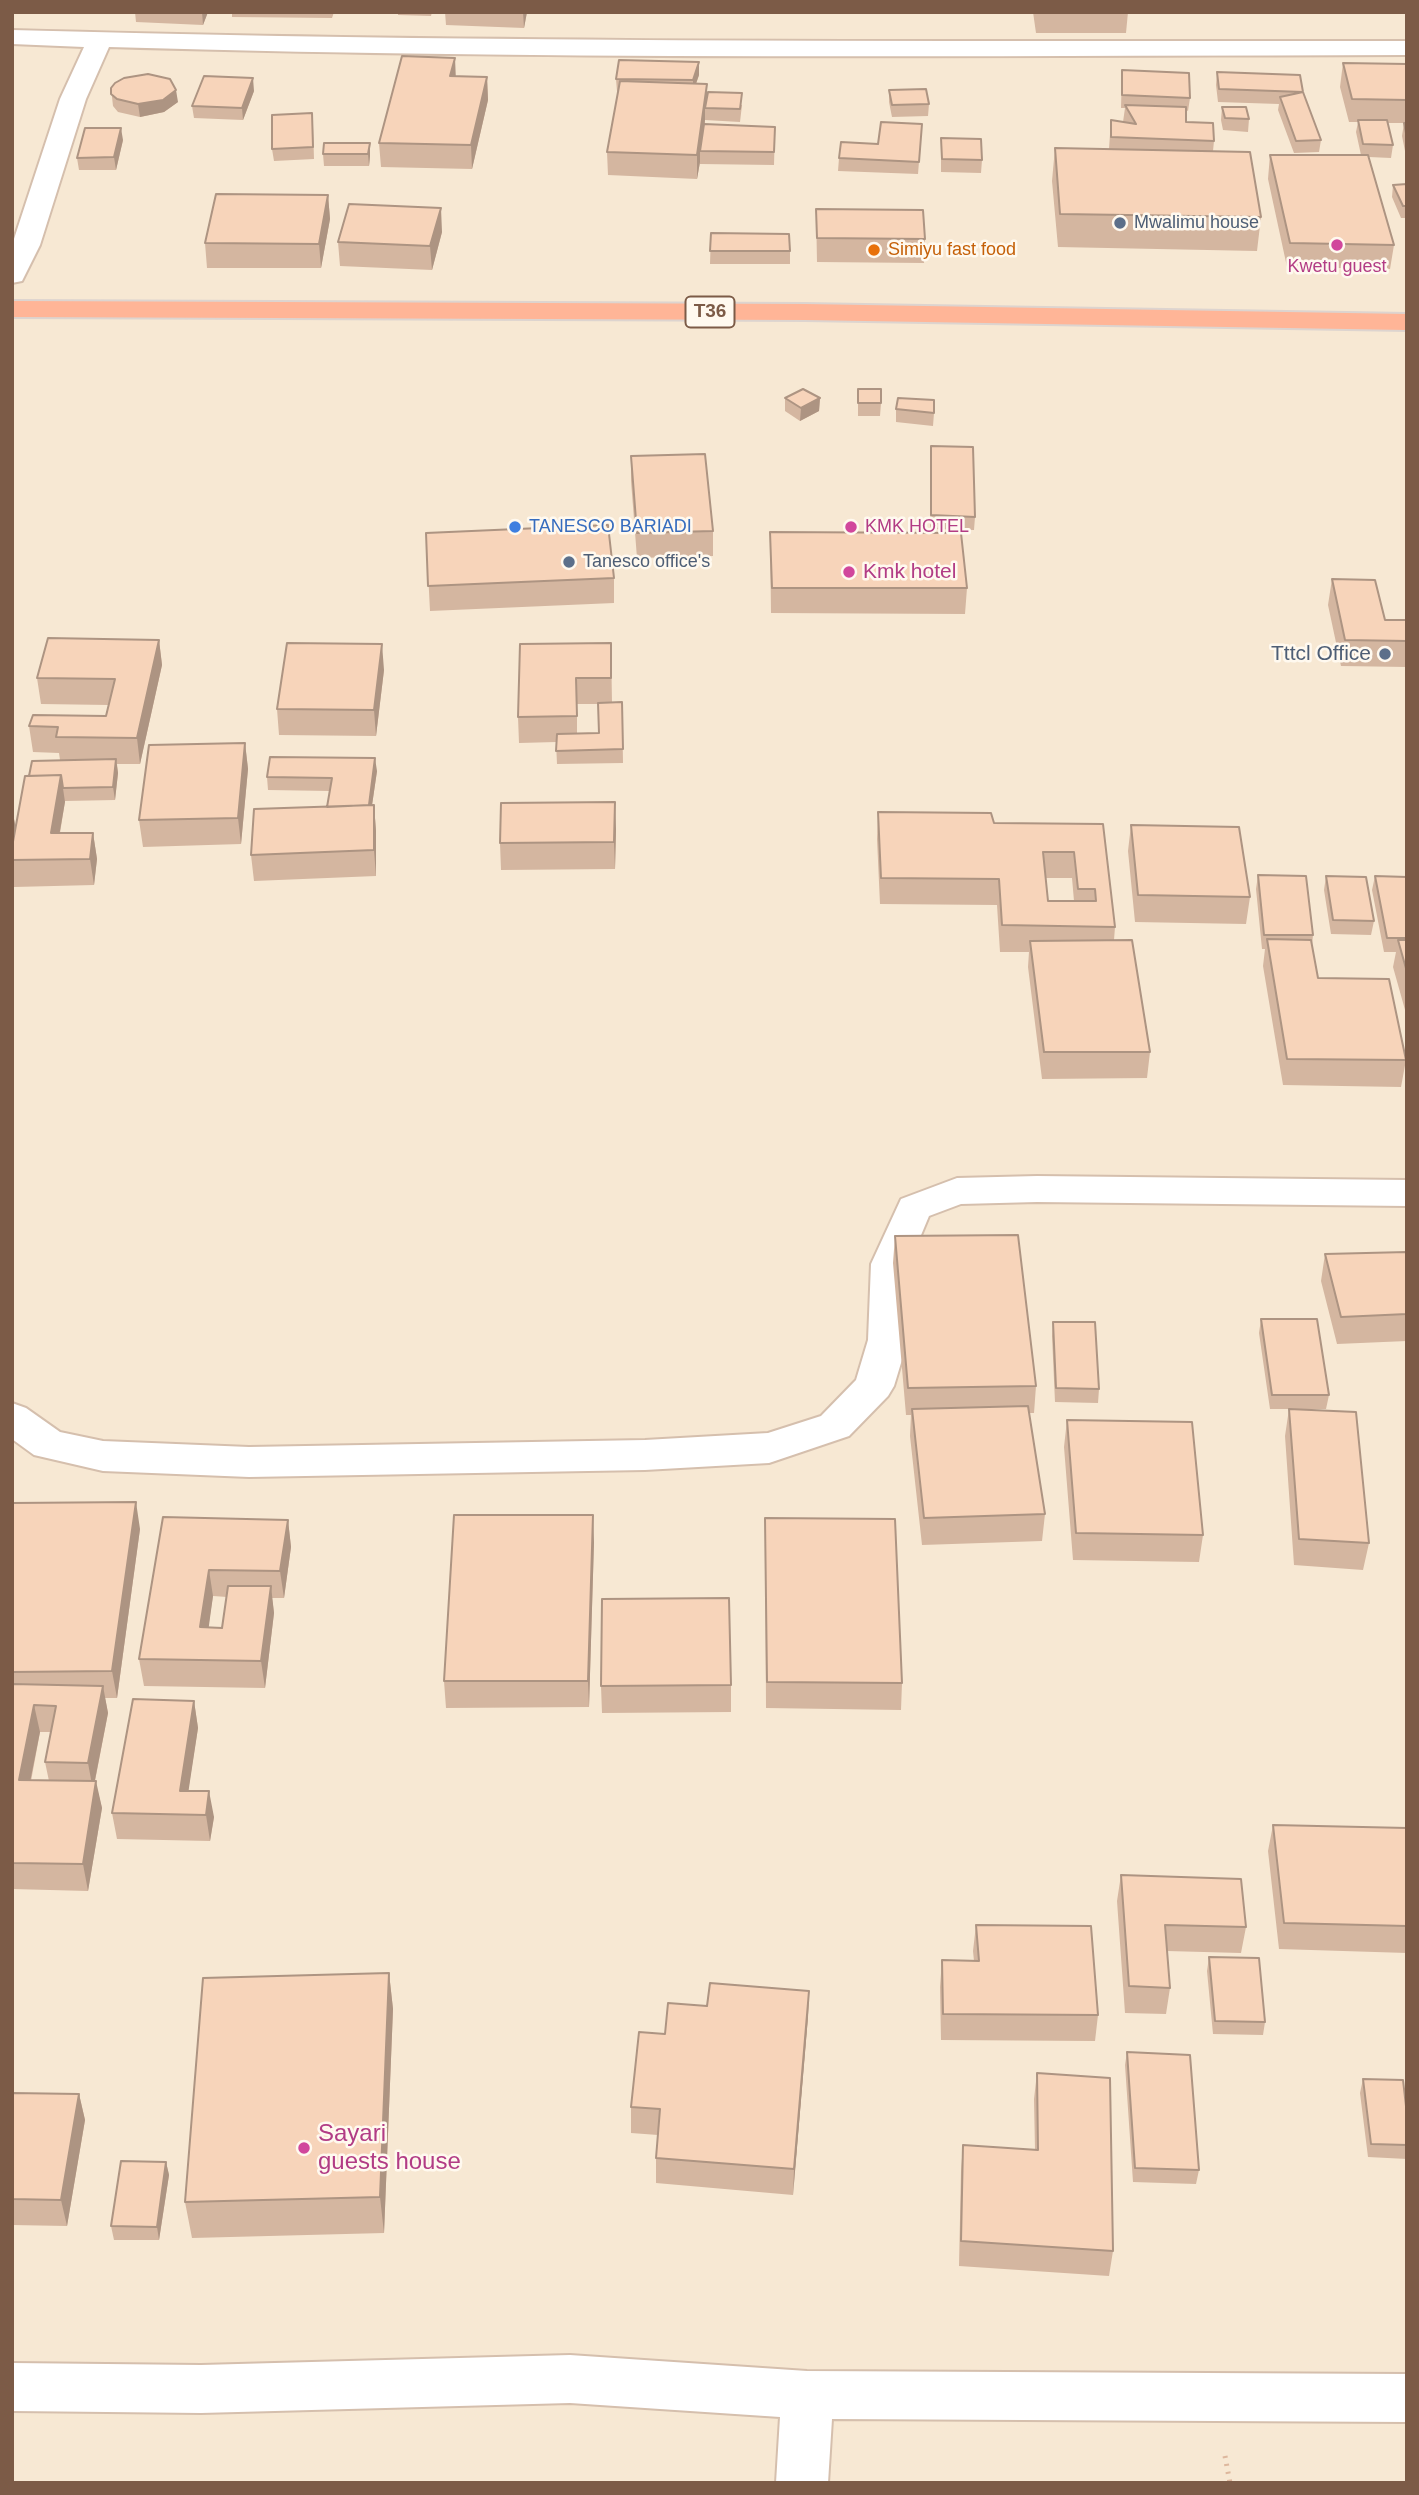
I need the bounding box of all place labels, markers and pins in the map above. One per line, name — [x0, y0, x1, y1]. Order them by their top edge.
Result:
place label: Mwalimu house — [1134, 212, 1259, 234]
marker: Mwalimu house — [1112, 215, 1128, 231]
marker: Kwetu guest — [1329, 237, 1345, 253]
place label: Simiyu fast food — [888, 239, 1016, 261]
marker: Simiyu fast food — [866, 242, 882, 258]
place label: Kwetu guest — [1287, 256, 1387, 278]
place label: TANESCO BARIADI — [529, 516, 692, 538]
place label: KMK HOTEL — [865, 516, 969, 538]
marker: TANESCO BARIADI — [507, 519, 523, 535]
marker: KMK HOTEL — [843, 519, 859, 535]
place label: Tanesco office's — [583, 551, 710, 573]
marker: Tanesco office's — [561, 554, 577, 570]
place label: Kmk hotel — [863, 559, 956, 585]
marker: Kmk hotel — [841, 564, 857, 580]
place label: Tttcl Office — [1271, 641, 1371, 667]
marker: Tttcl Office — [1377, 646, 1393, 662]
place label: Sayari guests house — [318, 2120, 461, 2176]
marker: Sayari guests house — [296, 2140, 312, 2156]

